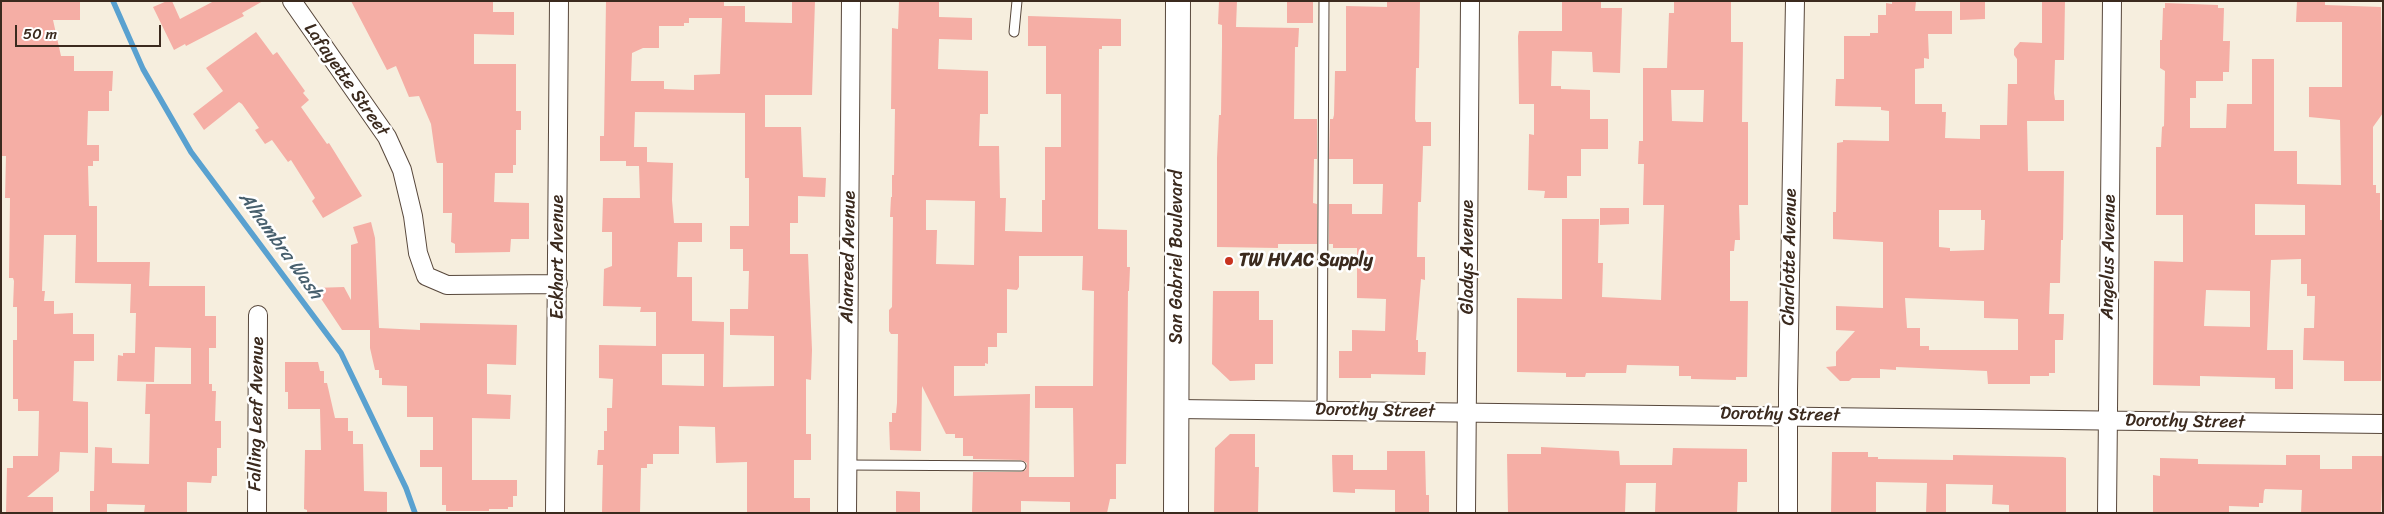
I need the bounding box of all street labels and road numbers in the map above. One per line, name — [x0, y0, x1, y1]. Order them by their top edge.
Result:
street label: Lafayette Street — [299, 19, 393, 141]
street label: San Gabriel Boulevard — [1166, 170, 1188, 344]
street label: Charlotte Avenue — [1778, 188, 1802, 326]
street label: Alanreed Avenue — [837, 191, 861, 323]
street label: Angelus Avenue — [2097, 194, 2121, 320]
street label: Eckhart Avenue — [547, 195, 569, 319]
street label: Gladys Avenue — [1457, 200, 1479, 314]
street label: Falling Leaf Avenue — [245, 337, 269, 491]
street label: Dorothy Street — [1315, 399, 1435, 423]
street label: Dorothy Street — [1720, 403, 1840, 427]
street label: Dorothy Street — [2125, 410, 2245, 434]

